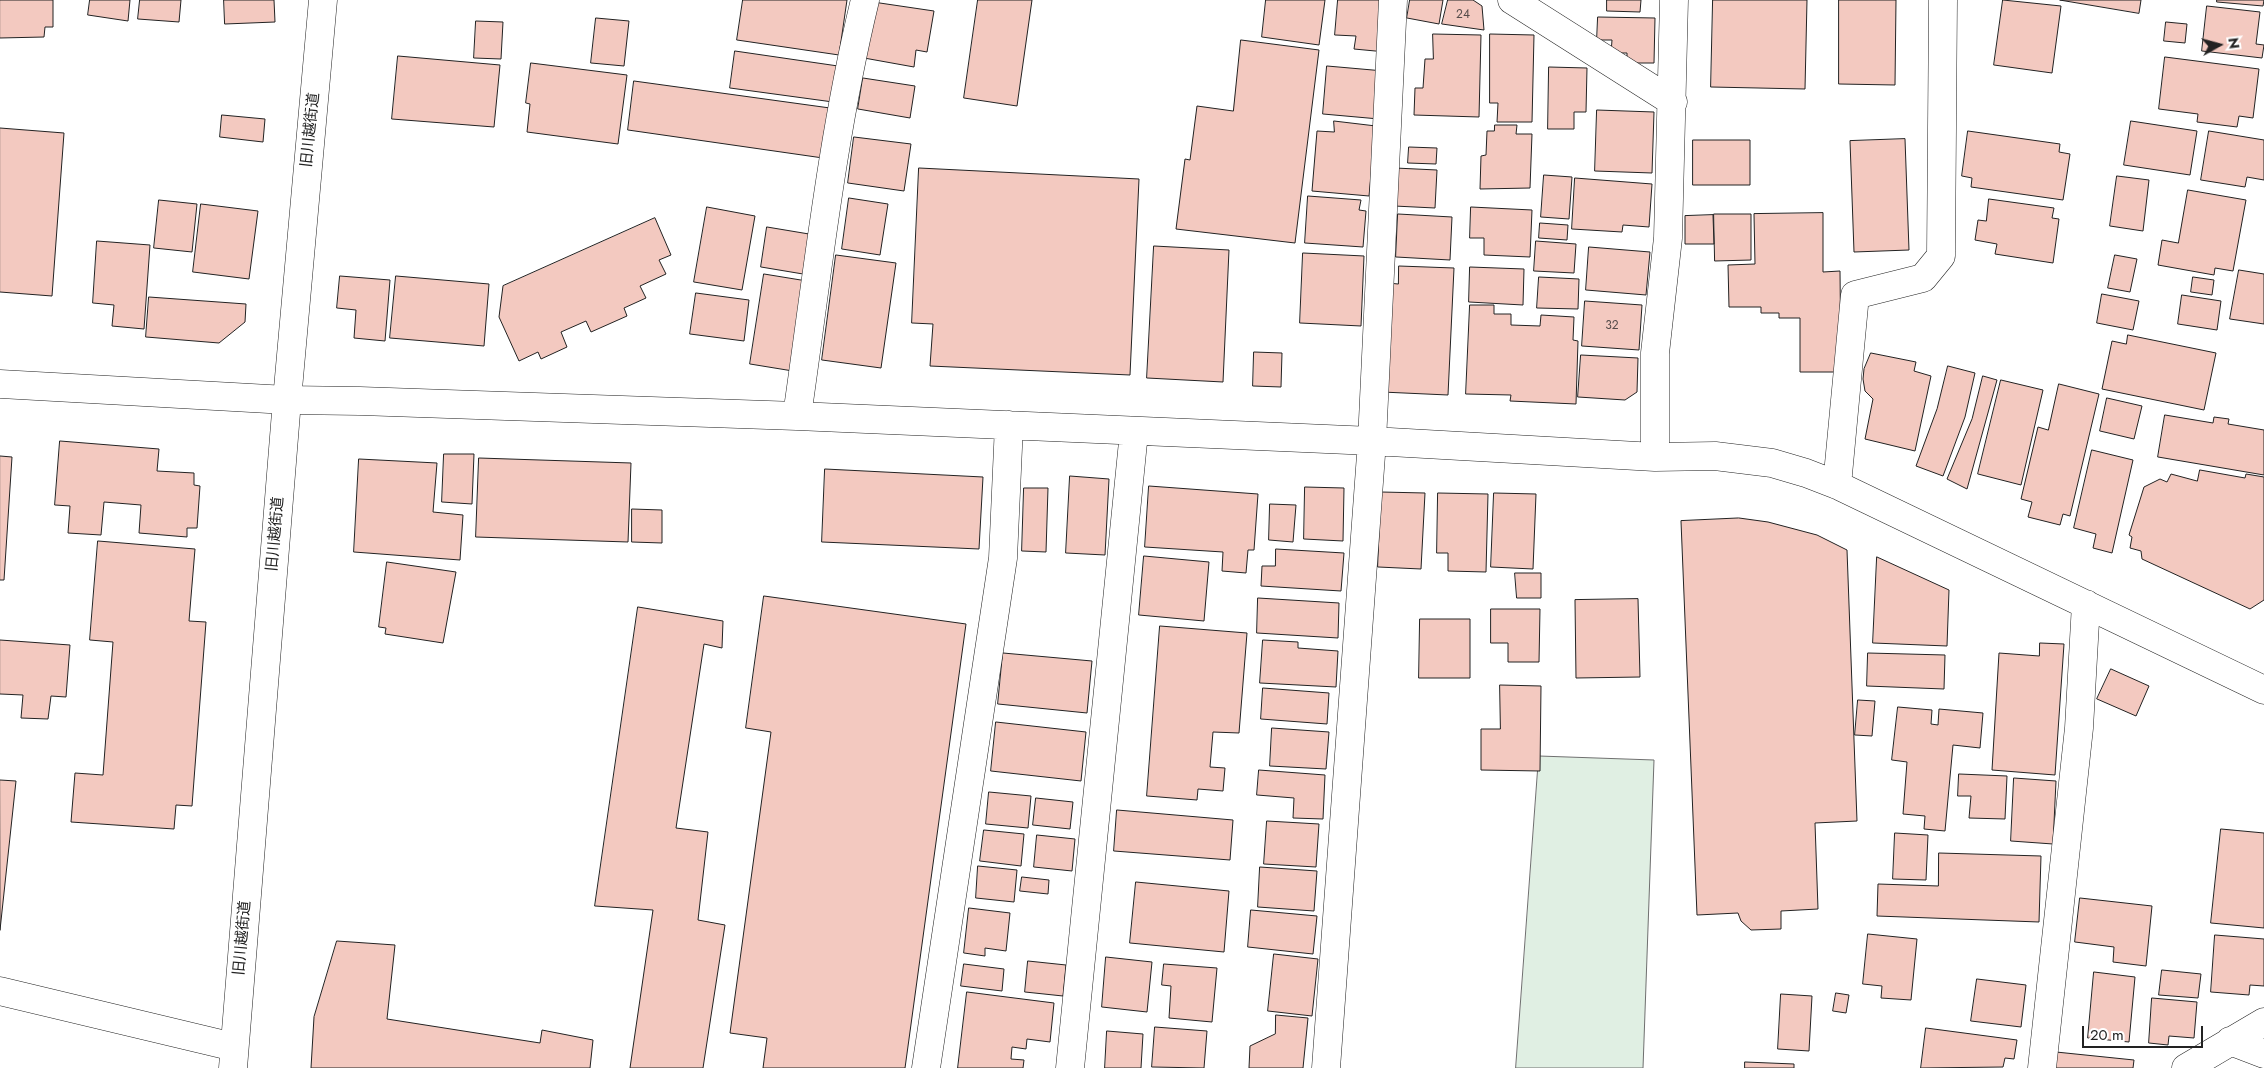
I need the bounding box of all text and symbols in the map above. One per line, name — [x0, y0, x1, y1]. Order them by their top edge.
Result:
house number: 24 — [1456, 8, 1470, 22]
north arrow — [2194, 20, 2244, 70]
text: N — [2223, 36, 2244, 50]
street label: 旧川越街道 — [298, 92, 324, 168]
house number: 32 — [1605, 319, 1619, 333]
street label: 旧川越街道 — [264, 496, 288, 572]
street label: 旧川越街道 — [231, 900, 255, 976]
scale bar — [2084, 1016, 2205, 1048]
text: 20 m — [2090, 1024, 2124, 1046]

